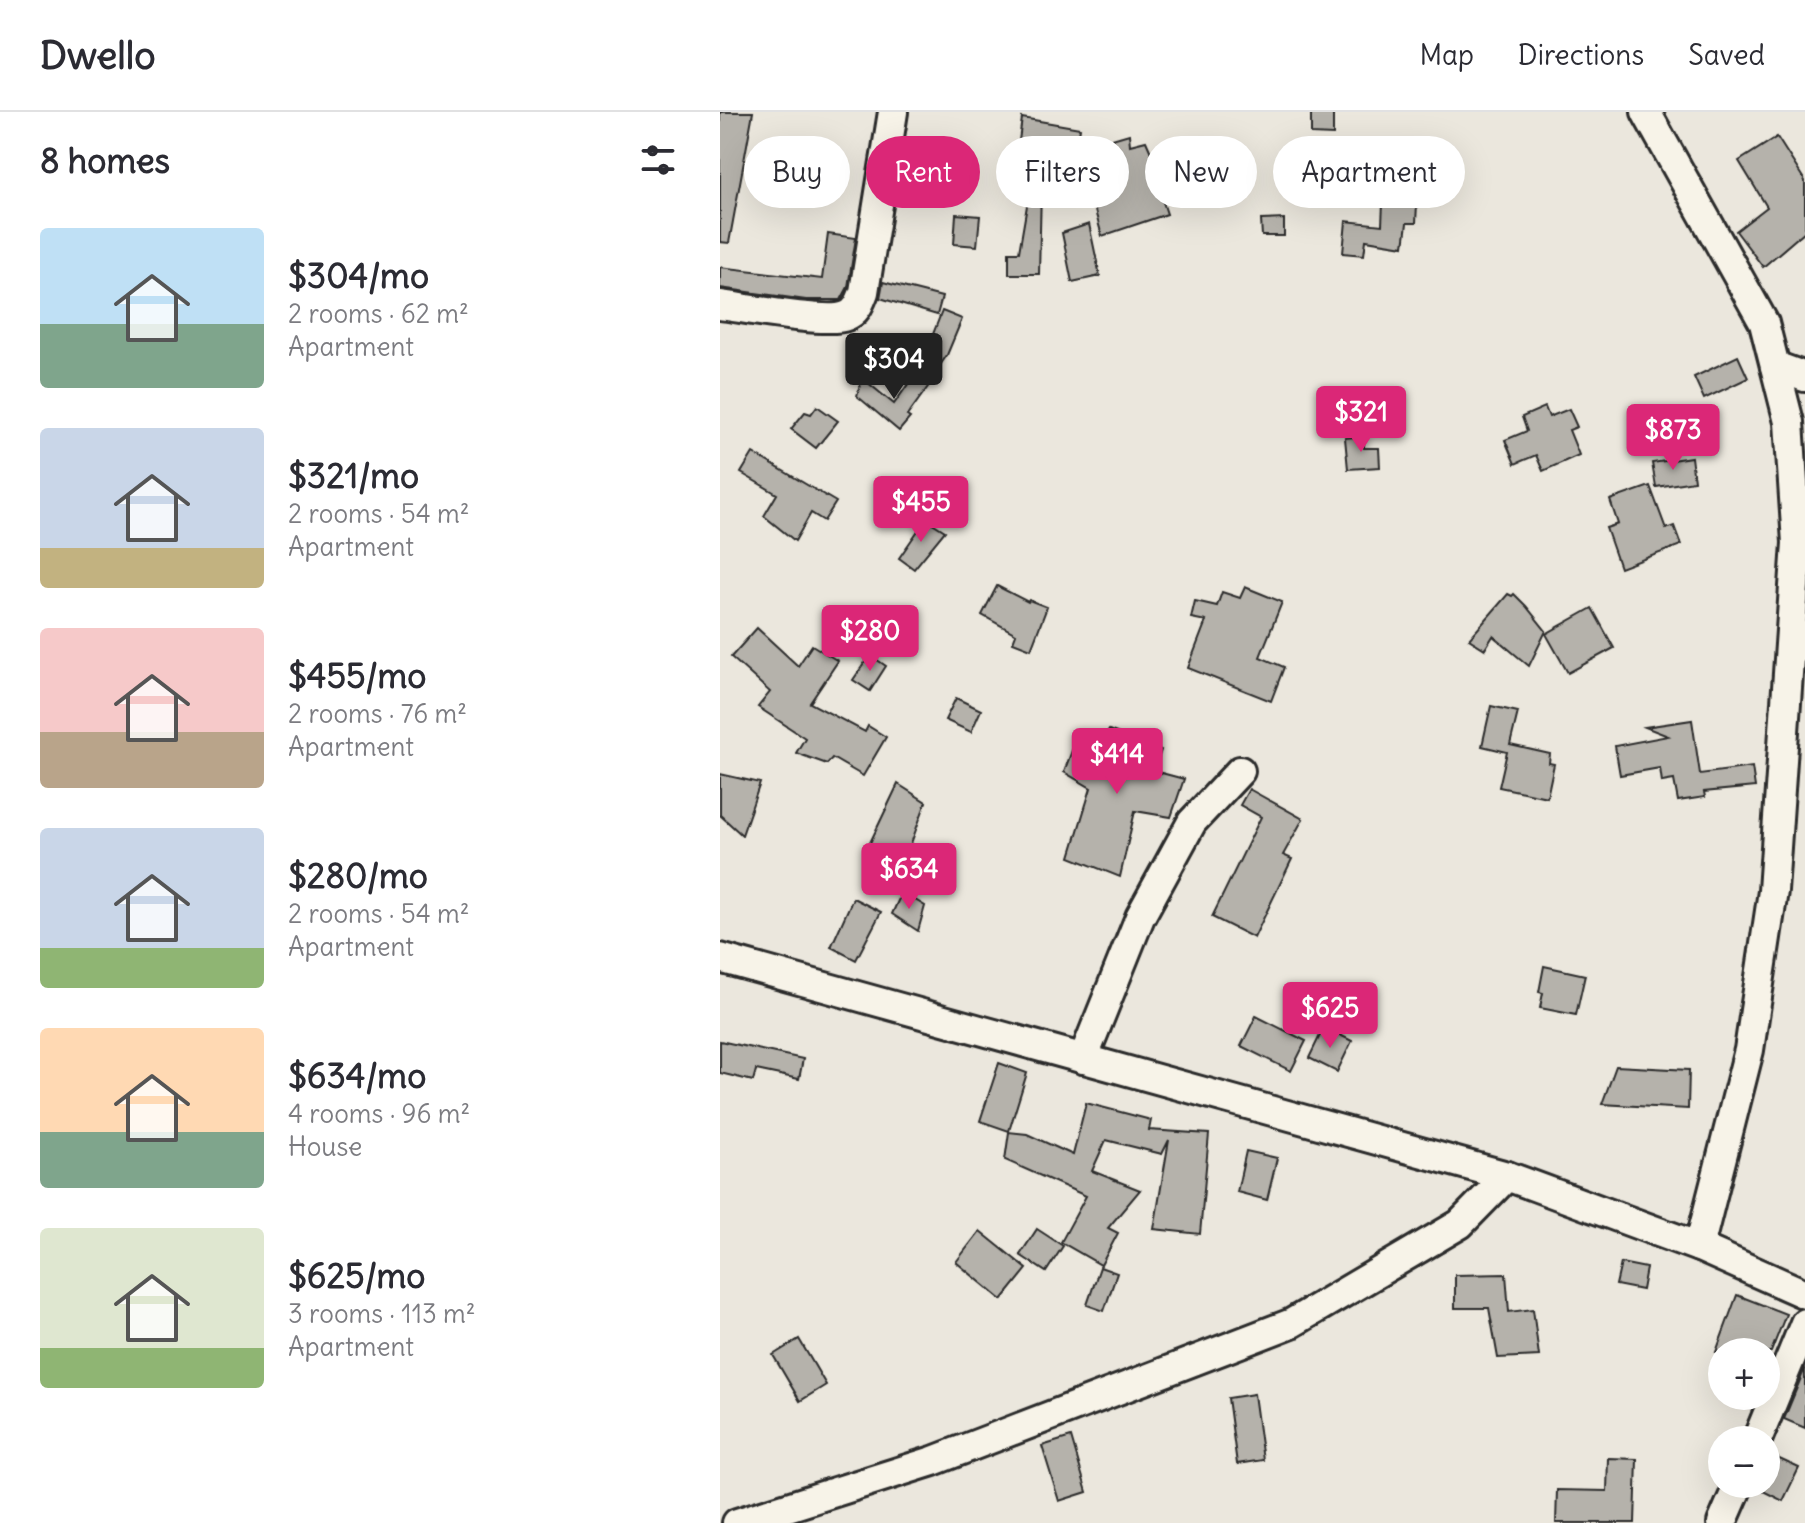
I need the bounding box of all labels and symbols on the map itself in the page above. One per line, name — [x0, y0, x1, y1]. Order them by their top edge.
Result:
pin: $304 — [847, 333, 941, 401]
pin: $321 — [1314, 386, 1408, 454]
pin: $873 — [1626, 404, 1720, 472]
pin: $455 — [874, 476, 968, 544]
pin: $280 — [823, 605, 917, 673]
pin: $414 — [1070, 728, 1164, 796]
pin: $634 — [862, 843, 956, 911]
pin: $625 — [1283, 982, 1377, 1050]

